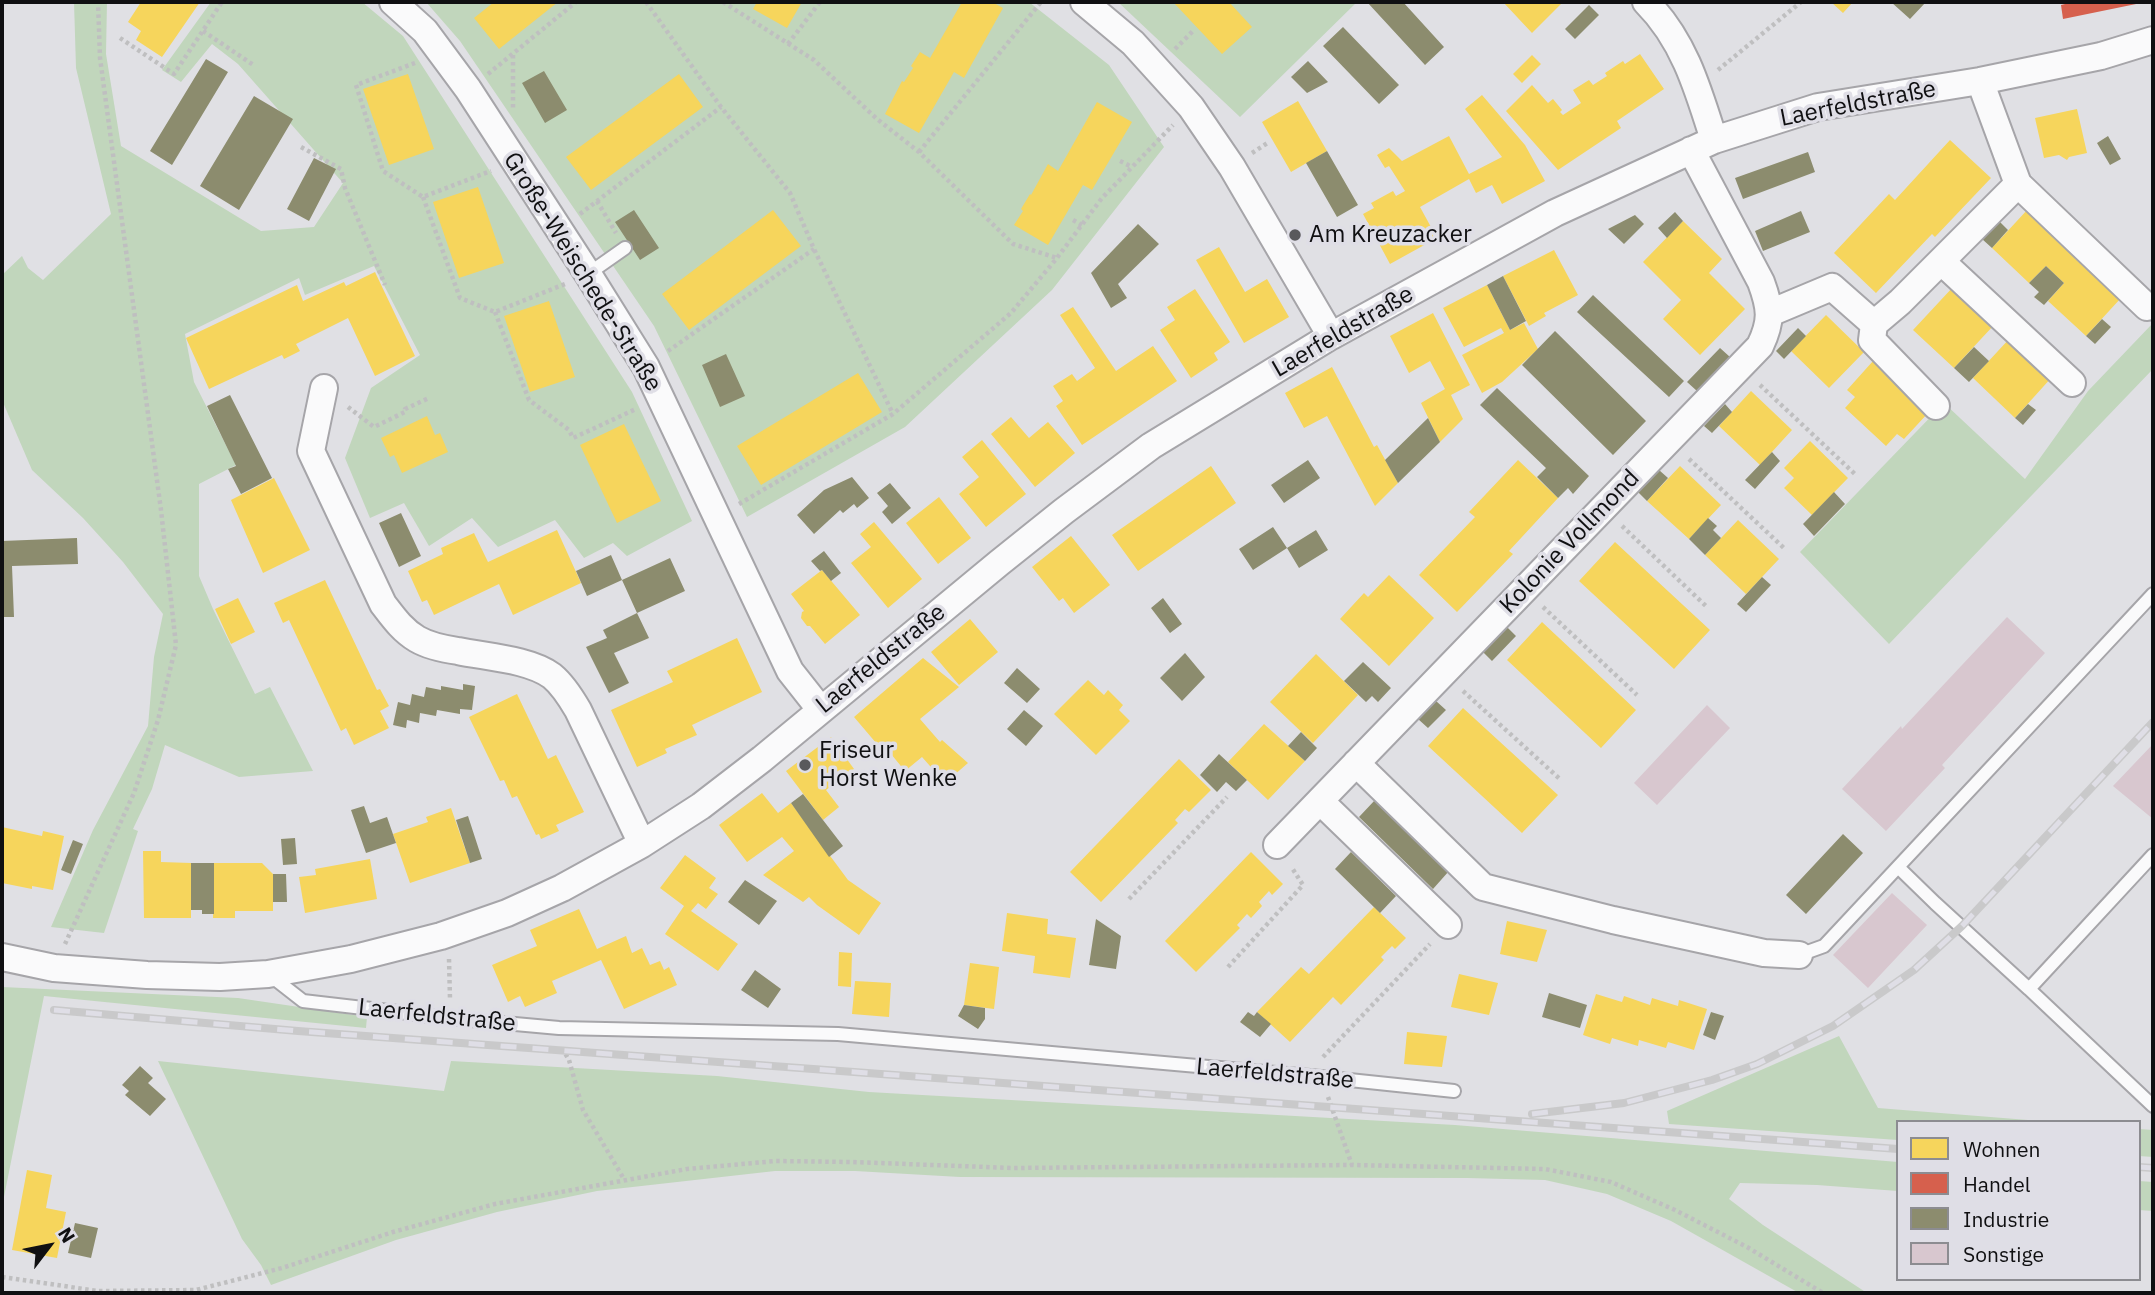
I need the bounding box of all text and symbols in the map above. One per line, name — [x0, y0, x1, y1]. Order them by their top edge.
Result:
street label: Laerfeldstraße — [1778, 75, 1938, 133]
street label: Große-Weischede-Straße — [497, 147, 667, 397]
place label: Am Kreuzacker — [1309, 221, 1472, 249]
marker: Am Kreuzacker — [1287, 227, 1303, 243]
street label: Laerfeldstraße — [1267, 280, 1419, 384]
street label: Kolonie Vollmond — [1494, 464, 1646, 620]
street label: Laerfeldstraße — [810, 598, 952, 720]
place label: Friseur Horst Wenke — [819, 737, 957, 793]
marker: Friseur Horst Wenke — [797, 757, 813, 773]
street label: Laerfeldstraße — [357, 993, 517, 1039]
street label: Laerfeldstraße — [1195, 1053, 1355, 1095]
legend — [1896, 1120, 2141, 1281]
text: Wohnen — [1963, 1135, 2040, 1163]
text: Handel — [1963, 1170, 2030, 1198]
text: Industrie — [1963, 1205, 2049, 1233]
north arrow — [14, 1211, 84, 1281]
text: N — [53, 1223, 81, 1247]
text: Sonstige — [1963, 1240, 2044, 1268]

